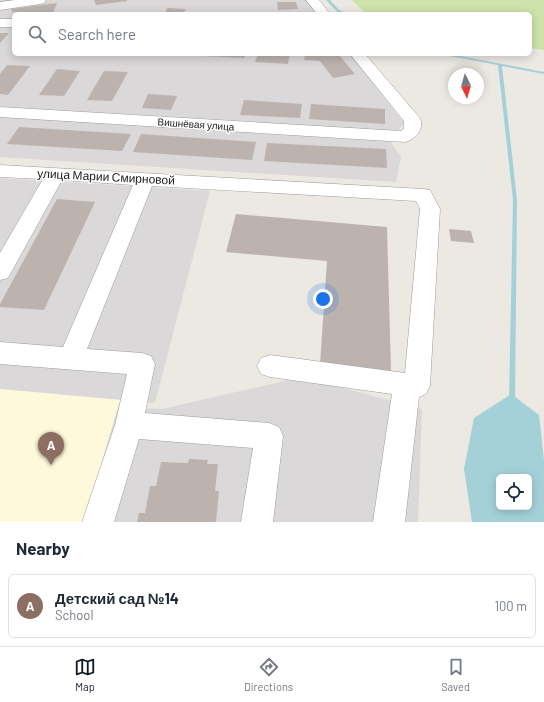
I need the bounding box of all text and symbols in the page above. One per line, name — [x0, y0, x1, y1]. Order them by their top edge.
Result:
search box — [12, 12, 532, 56]
icon: search — [26, 23, 48, 45]
text: Search here — [58, 25, 136, 43]
north arrow — [448, 68, 484, 104]
street label: Вишнёвая улица — [157, 115, 235, 133]
street label: улица Марии Смирновой — [37, 165, 175, 188]
your location — [313, 289, 333, 309]
pin: A — [38, 432, 64, 465]
map controls — [496, 474, 532, 510]
button: locate — [496, 474, 532, 510]
text: Nearby — [16, 538, 70, 558]
text: Детский сад №14 — [55, 589, 179, 607]
text: A — [26, 598, 34, 614]
text: 100 m — [494, 598, 527, 614]
text: School — [55, 607, 93, 623]
tab: Map — [74, 656, 96, 693]
tab: Directions — [244, 656, 293, 693]
tab: Saved — [441, 656, 470, 693]

